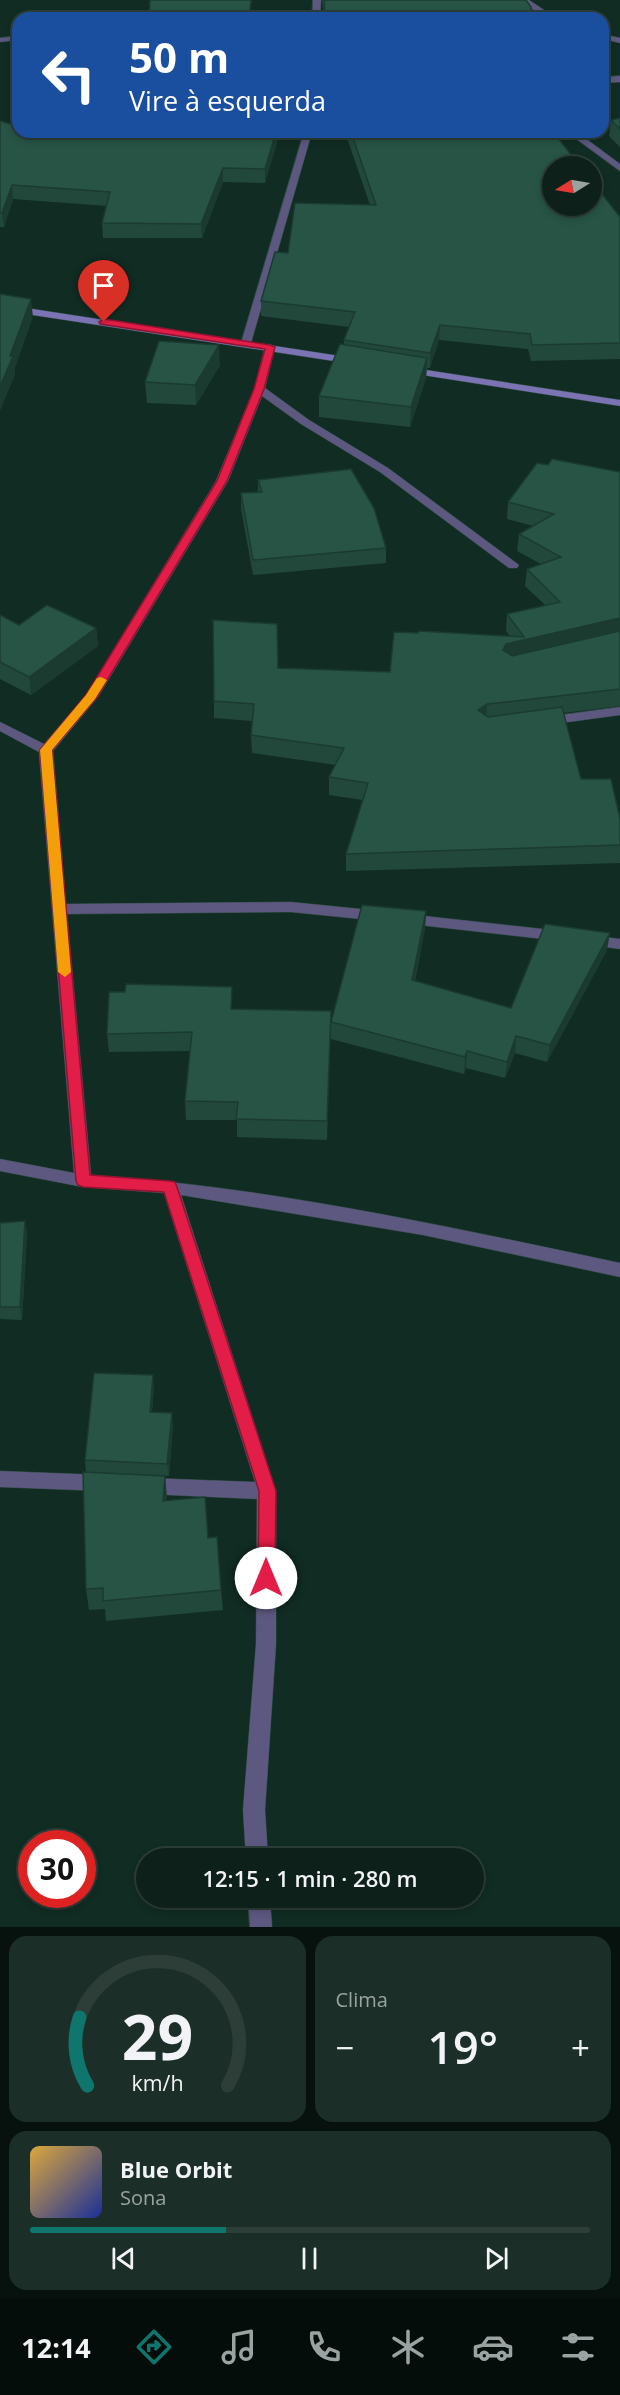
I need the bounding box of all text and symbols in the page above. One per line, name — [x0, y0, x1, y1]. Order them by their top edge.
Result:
text: 50 m — [129, 28, 229, 85]
icon: left — [30, 36, 108, 114]
text: Vire à esquerda — [129, 82, 326, 119]
north arrow — [542, 156, 602, 216]
map controls — [542, 156, 602, 216]
pin — [78, 260, 129, 322]
icon: arrive — [87, 269, 120, 302]
position arrow — [234, 1546, 298, 1610]
speed limit sign: 30 — [18, 1830, 96, 1908]
text: 12:15 · 1 min · 280 m — [202, 1863, 418, 1893]
text: Clima — [336, 1986, 388, 2013]
text: 29 — [122, 1993, 193, 2078]
text: 19° — [427, 2016, 498, 2077]
text: − — [336, 2025, 354, 2070]
text: + — [571, 2025, 590, 2070]
text: km/h — [131, 2068, 183, 2097]
text: Blue Orbit — [120, 2154, 232, 2184]
text: Sona — [120, 2184, 166, 2211]
icon: previous — [107, 2242, 140, 2275]
icon: pause — [293, 2242, 326, 2275]
icon: next — [480, 2242, 513, 2275]
icon: directions — [133, 2326, 175, 2368]
icon: music — [218, 2326, 260, 2368]
icon: phone — [303, 2326, 345, 2368]
icon: climate — [387, 2326, 429, 2368]
icon: car — [472, 2326, 514, 2368]
icon: filters — [557, 2326, 599, 2368]
text: 12:14 — [21, 2329, 91, 2366]

